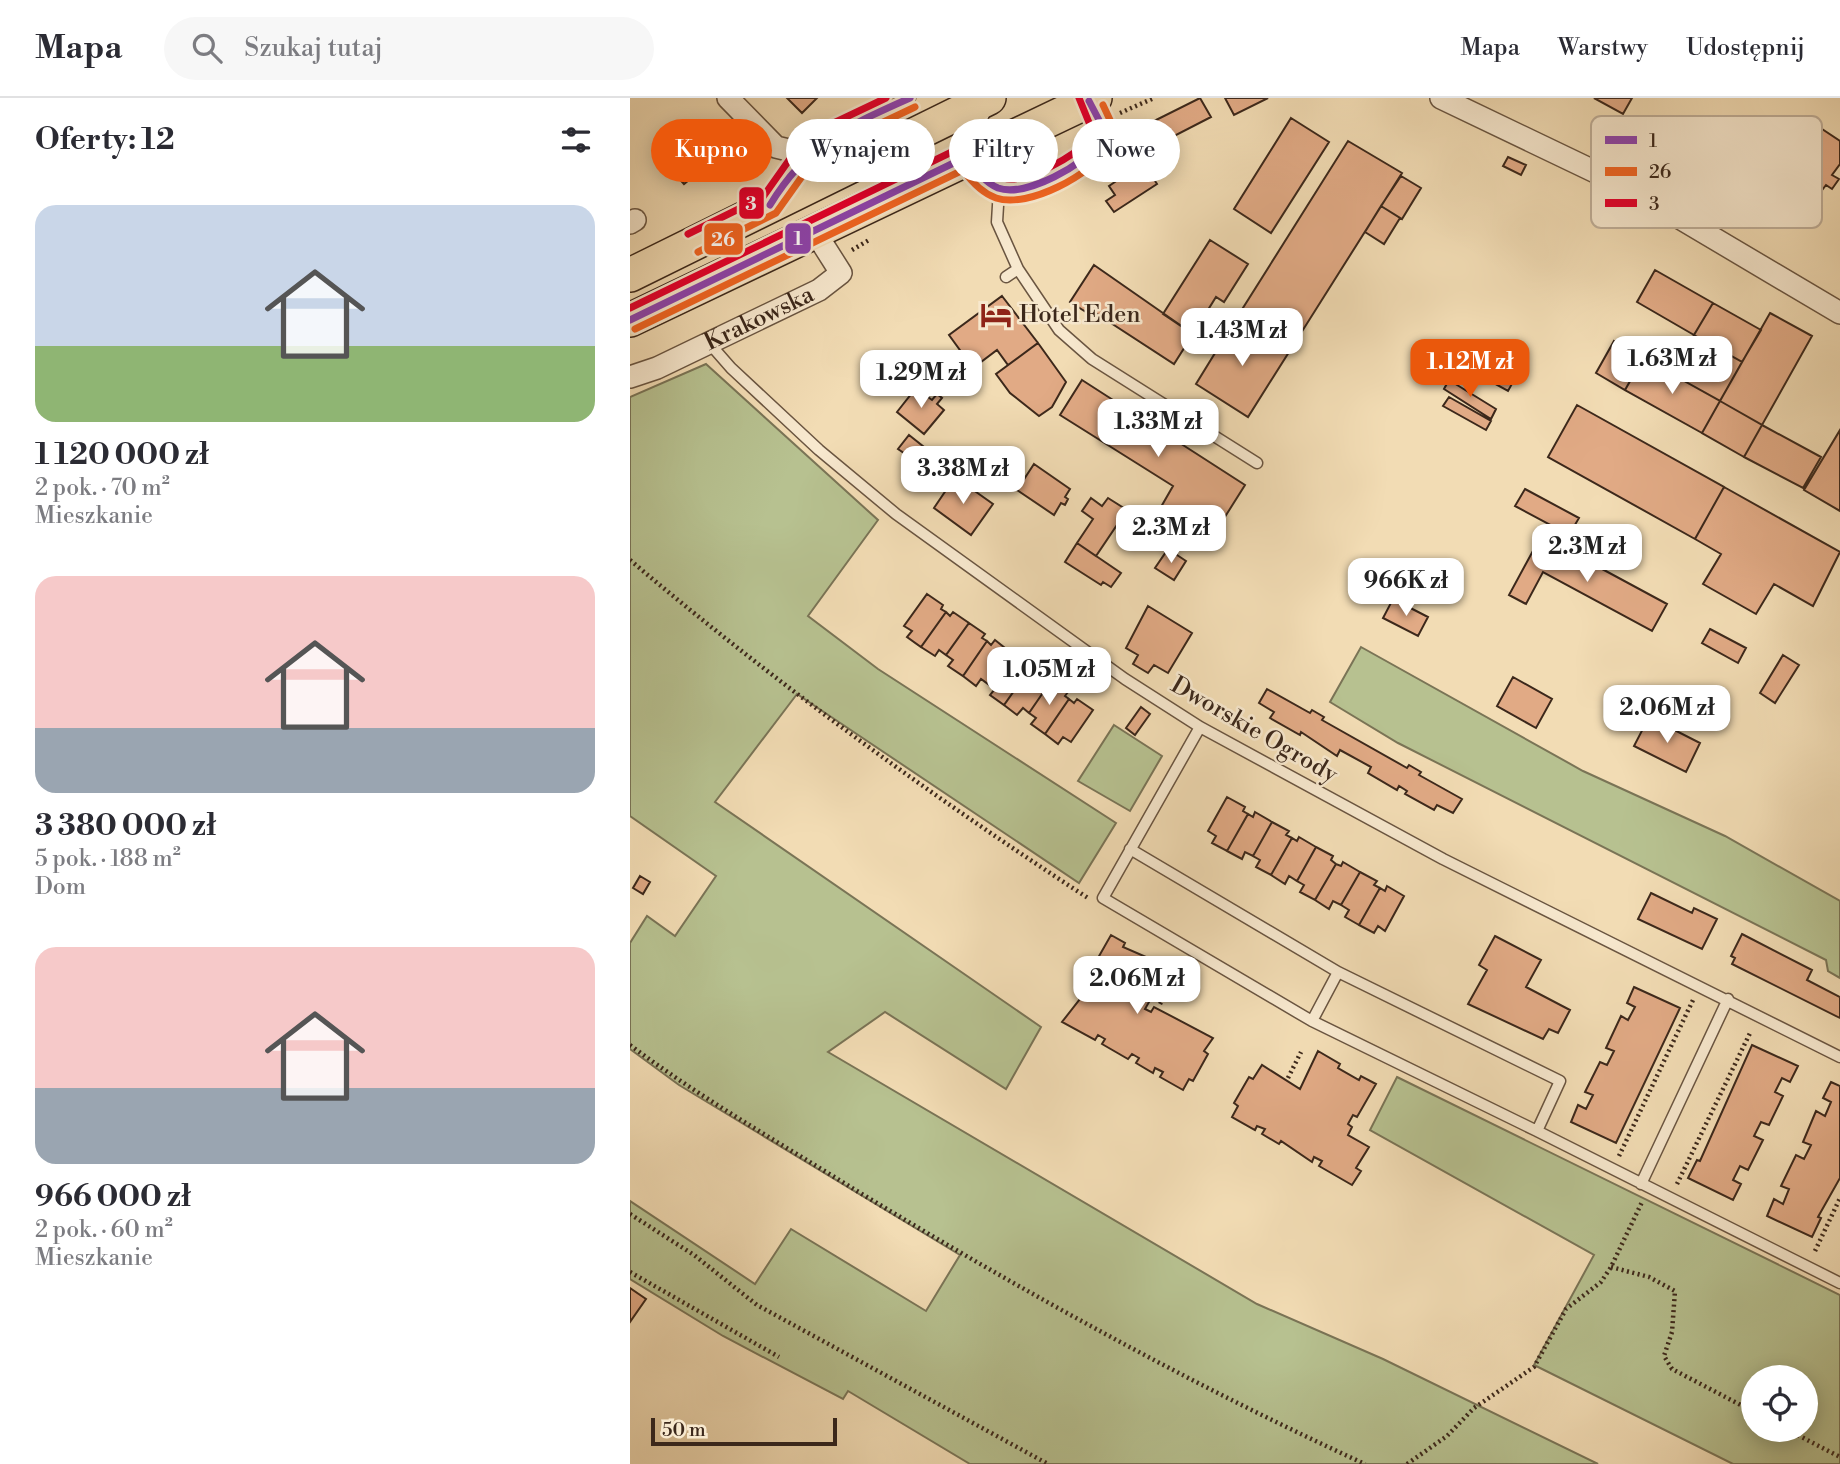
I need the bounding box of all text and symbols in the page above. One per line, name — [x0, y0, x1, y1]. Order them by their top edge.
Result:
search box — [164, 17, 654, 80]
text: Mapa — [35, 28, 122, 69]
icon: search — [188, 29, 226, 67]
text: Szukaj tutaj — [244, 32, 383, 64]
text: Mapa — [1460, 33, 1520, 63]
text: Warstwy — [1558, 33, 1648, 63]
text: Udostępnij — [1686, 33, 1805, 63]
legend — [1591, 116, 1822, 228]
chip: Kupno — [651, 119, 772, 182]
chip: Wynajem — [786, 119, 935, 182]
chip: Filtry — [949, 119, 1058, 182]
chip: Nowe — [1072, 119, 1180, 182]
text: Oferty: 12 — [35, 121, 175, 159]
icon: filters — [557, 121, 595, 159]
text: 1 — [1649, 129, 1657, 153]
text: 26 — [1649, 160, 1671, 184]
line badge: 3 — [738, 186, 765, 220]
text: 3 — [745, 192, 757, 216]
text: 3 — [1649, 192, 1660, 216]
line badge: 26 — [703, 222, 744, 256]
line badge: 1 — [784, 222, 812, 255]
text: 1 — [793, 227, 803, 251]
text: 26 — [711, 228, 735, 252]
icon: home — [252, 251, 378, 377]
street label: Krakowska — [700, 279, 820, 358]
hotel icon: Hotel Eden — [979, 298, 1013, 332]
place label: Hotel Eden — [1019, 300, 1141, 330]
pin: 1.43M zł — [1170, 308, 1314, 368]
text: 1.43M zł — [1197, 317, 1287, 345]
pin: 1.63M zł — [1600, 336, 1744, 396]
pin: 1.12M zł — [1398, 340, 1542, 399]
text: 1.63M zł — [1627, 345, 1717, 373]
text: 1.12M zł — [1426, 348, 1514, 376]
pin: 1.29M zł — [849, 350, 993, 410]
text: 1.29M zł — [876, 359, 966, 387]
pin: 1.33M zł — [1086, 400, 1230, 459]
text: 1.33M zł — [1114, 408, 1202, 436]
text: 1 120 000 zł — [35, 436, 209, 474]
pin: 3.38M zł — [891, 446, 1035, 506]
text: 3.38M zł — [917, 455, 1009, 483]
text: 2 pok. · 70 m² — [35, 474, 170, 502]
text: Mieszkanie — [35, 502, 153, 530]
pin: 2.3M zł — [1106, 505, 1236, 565]
text: 2.3M zł — [1132, 514, 1210, 542]
pin: 2.3M zł — [1522, 524, 1652, 584]
text: 2.3M zł — [1548, 533, 1626, 561]
pin: 966K zł — [1341, 559, 1471, 618]
text: 966K zł — [1364, 567, 1448, 595]
icon: home — [252, 622, 378, 748]
pin: 1.05M zł — [977, 648, 1121, 707]
text: 1.05M zł — [1003, 656, 1095, 684]
street label: Dworskie Ogrody — [1165, 670, 1343, 790]
pin: 2.06M zł — [1595, 686, 1739, 745]
text: 2.06M zł — [1619, 694, 1715, 722]
text: 3 380 000 zł — [35, 807, 216, 845]
text: 5 pok. · 188 m² — [35, 845, 181, 873]
text: Dom — [35, 873, 86, 901]
pin: 2.06M zł — [1065, 956, 1209, 1016]
text: 2.06M zł — [1089, 965, 1185, 993]
icon: home — [252, 993, 378, 1119]
text: 966 000 zł — [35, 1178, 191, 1216]
text: 2 pok. · 60 m² — [35, 1216, 173, 1244]
text: Mieszkanie — [35, 1244, 153, 1272]
map controls — [1741, 1365, 1818, 1442]
button: locate — [1741, 1365, 1818, 1442]
scale bar — [651, 1415, 836, 1447]
text: 50 m — [662, 1418, 706, 1442]

